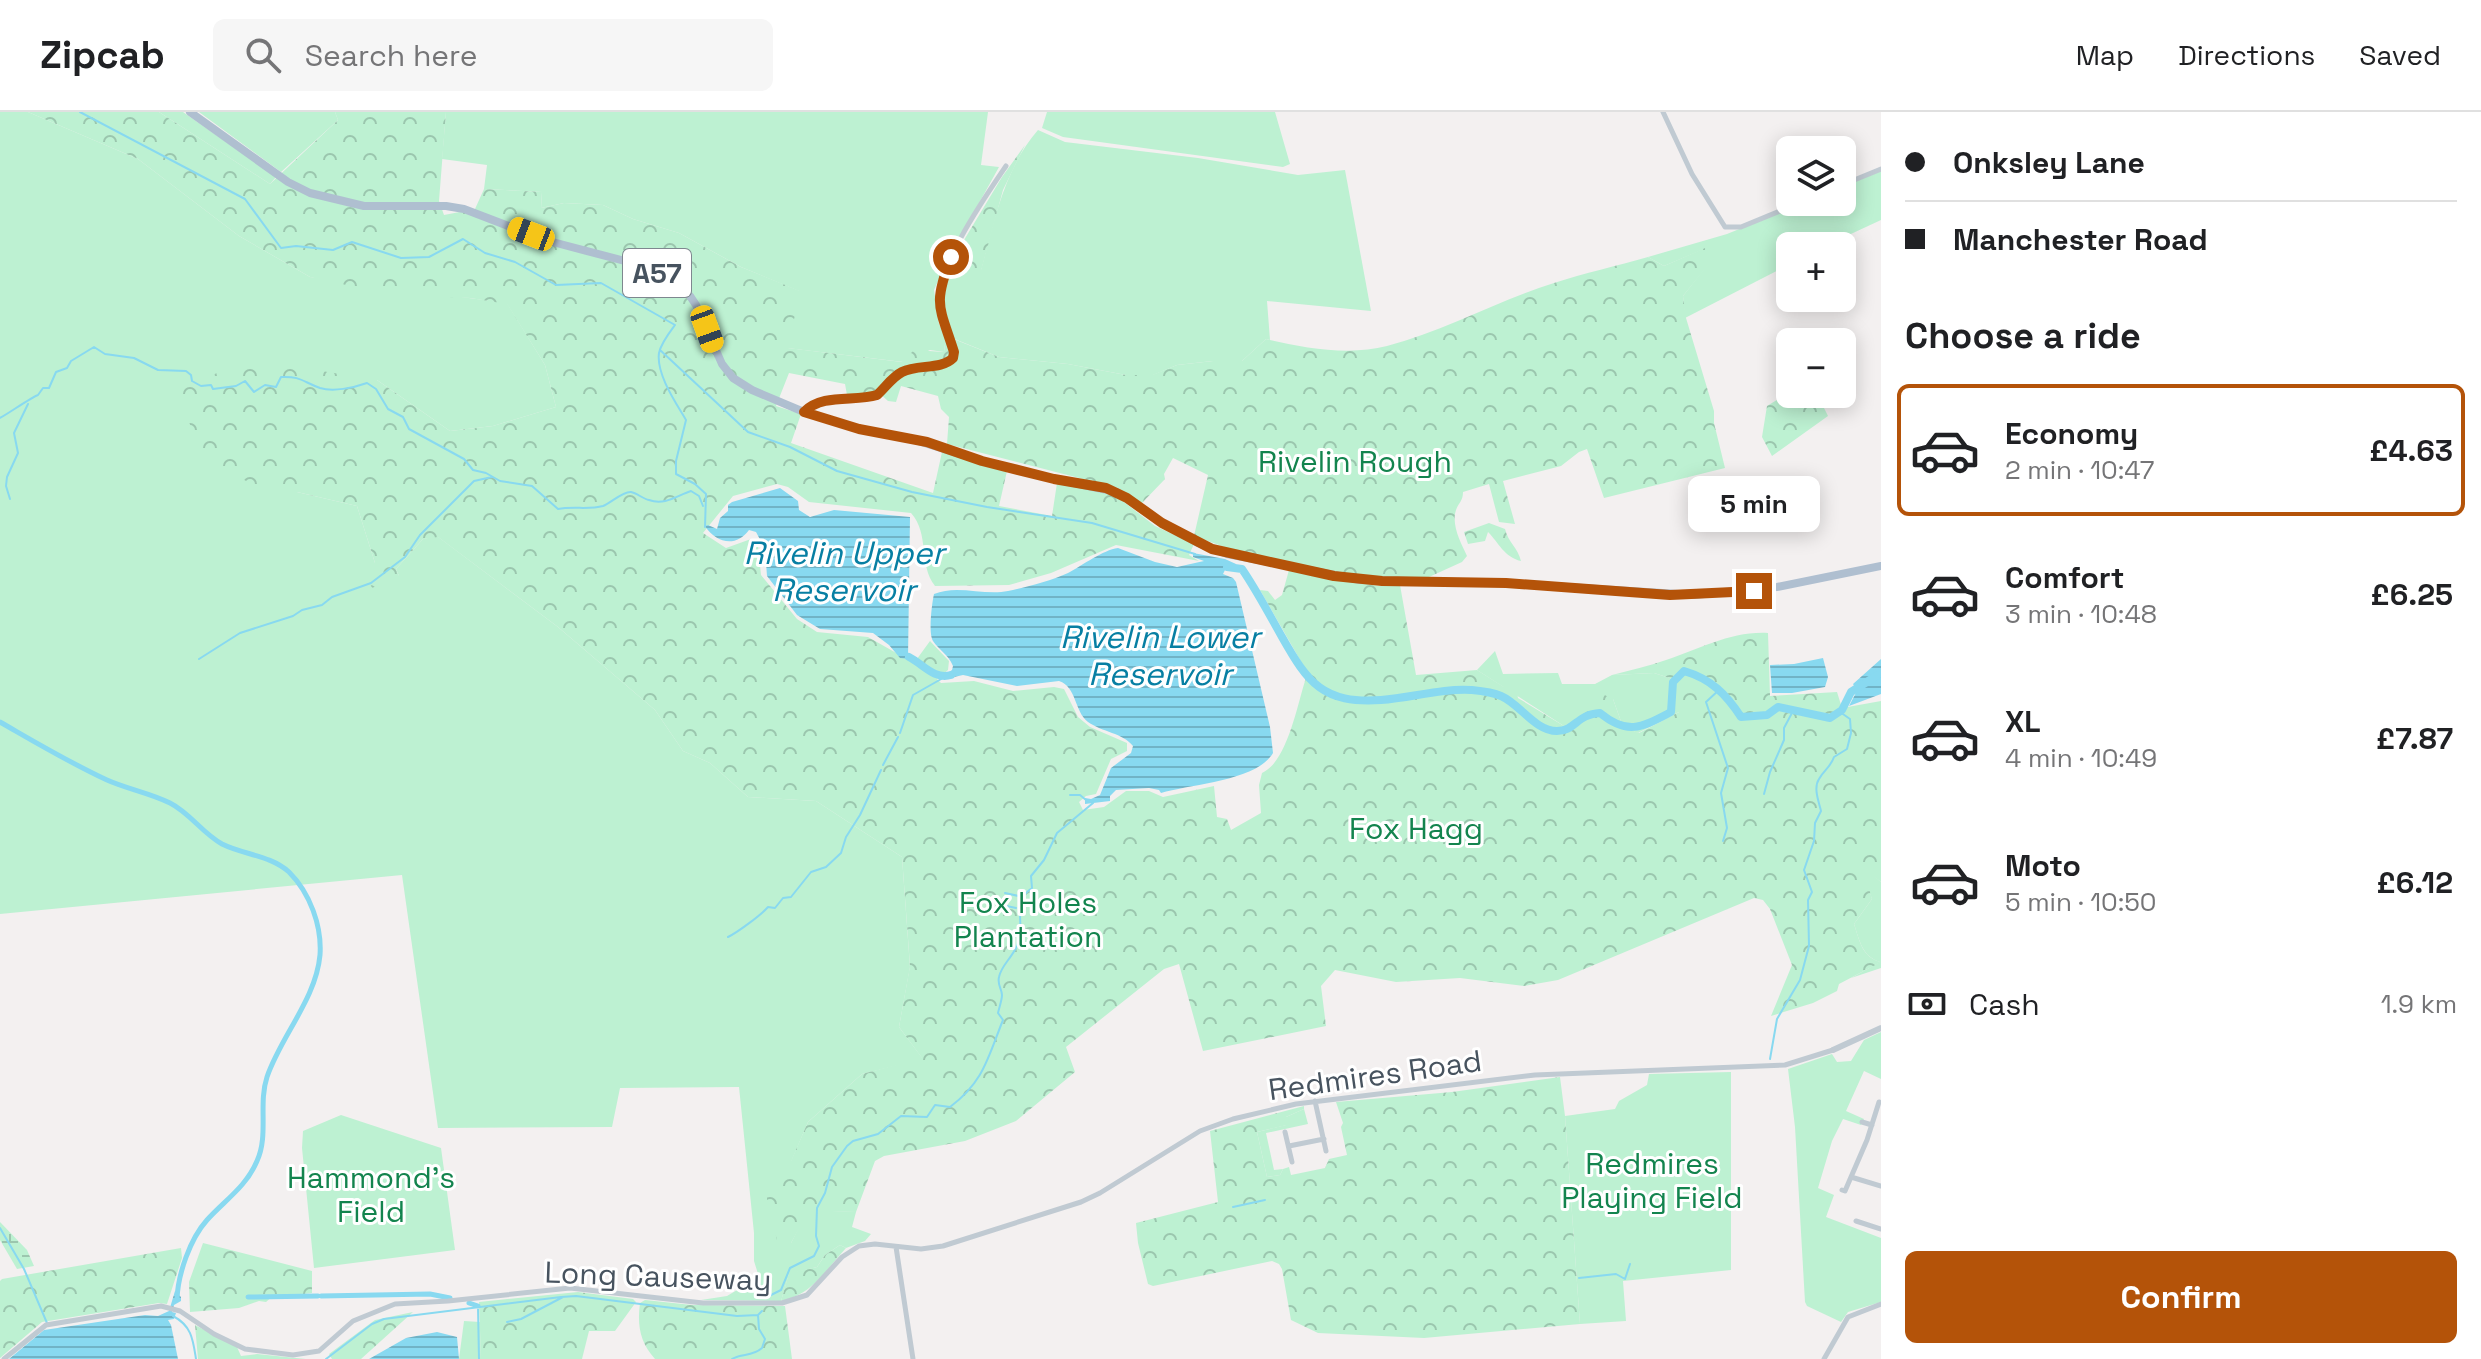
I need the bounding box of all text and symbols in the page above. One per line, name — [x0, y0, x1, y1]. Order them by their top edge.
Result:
search box — [213, 19, 773, 91]
text: Zipcab — [40, 31, 165, 79]
icon: search — [241, 33, 285, 77]
text: Search here — [305, 36, 478, 75]
text: Map — [2076, 37, 2134, 73]
text: Directions — [2178, 37, 2315, 73]
text: Saved — [2359, 37, 2441, 73]
map controls — [1776, 136, 1856, 408]
button: layers — [1776, 136, 1856, 216]
text: Onksley Lane — [1953, 143, 2145, 182]
car — [504, 214, 558, 254]
text: Manchester Road — [1953, 220, 2208, 259]
button: + — [1776, 232, 1856, 312]
route start — [933, 239, 969, 275]
road number: A57 — [623, 249, 691, 297]
car — [688, 302, 726, 356]
text: Choose a ride — [1905, 313, 2141, 359]
button: − — [1776, 328, 1856, 408]
icon: car — [1909, 414, 1981, 486]
text: Economy — [2005, 414, 2138, 453]
text: £4.63 — [2369, 431, 2453, 470]
park label: Rivelin Rough — [1258, 442, 1452, 481]
text: 2 min · 10:47 — [2005, 453, 2154, 487]
callout: 5 min — [1688, 475, 1820, 531]
text: 5 min — [1720, 487, 1788, 521]
water label: Rivelin Upper Reservoir — [744, 533, 947, 610]
icon: car — [1909, 558, 1981, 630]
text: Comfort — [2005, 558, 2124, 597]
route end — [1736, 573, 1772, 609]
text: £6.25 — [2371, 575, 2453, 614]
text: 3 min · 10:48 — [2005, 597, 2157, 631]
water label: Rivelin Lower Reservoir — [1060, 617, 1263, 694]
icon: car — [1909, 702, 1981, 774]
text: XL — [2005, 702, 2041, 741]
text: £7.87 — [2376, 719, 2453, 758]
text: 4 min · 10:49 — [2005, 741, 2157, 775]
park label: Fox Hagg — [1349, 809, 1483, 848]
icon: car — [1909, 846, 1981, 918]
text: Moto — [2005, 846, 2081, 885]
text: £6.12 — [2377, 863, 2453, 902]
park label: Fox Holes Plantation — [954, 883, 1102, 956]
text: 5 min · 10:50 — [2005, 885, 2157, 919]
icon: cash — [1905, 982, 1949, 1026]
text: Cash — [1969, 985, 2040, 1024]
text: 1.9 km — [2381, 987, 2457, 1021]
street label: Redmires Road — [1266, 1041, 1484, 1109]
park label: Redmires Playing Field — [1561, 1144, 1743, 1217]
park label: Hammond's Field — [287, 1158, 455, 1231]
button: Confirm — [1905, 1251, 2457, 1343]
street label: Long Causeway — [544, 1253, 772, 1299]

